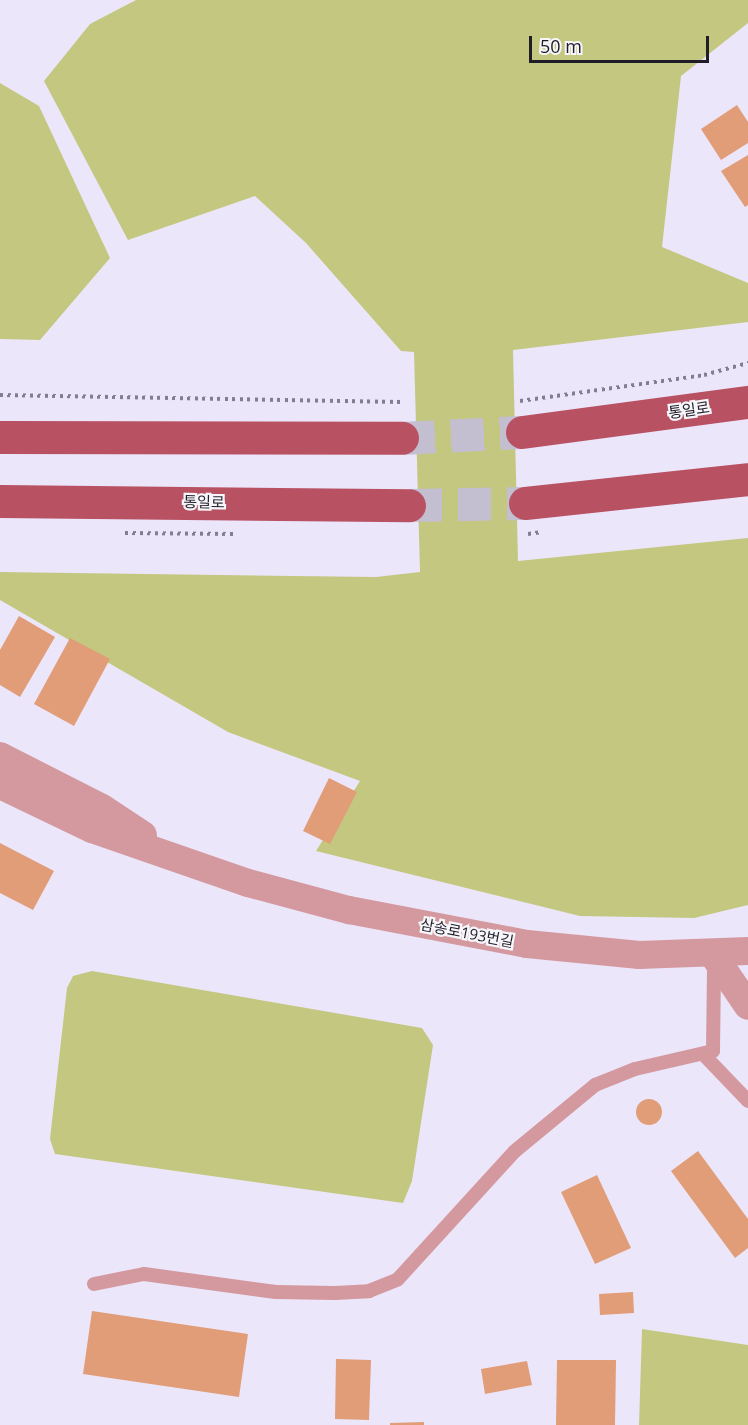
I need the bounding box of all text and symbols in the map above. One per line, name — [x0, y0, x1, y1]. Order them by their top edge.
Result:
scale bar — [532, 24, 712, 62]
text: 50 m — [540, 34, 582, 58]
street label: 통일로 — [667, 398, 711, 422]
street label: 통일로 — [183, 493, 225, 511]
street label: 삼송로193번길 — [419, 915, 515, 951]

